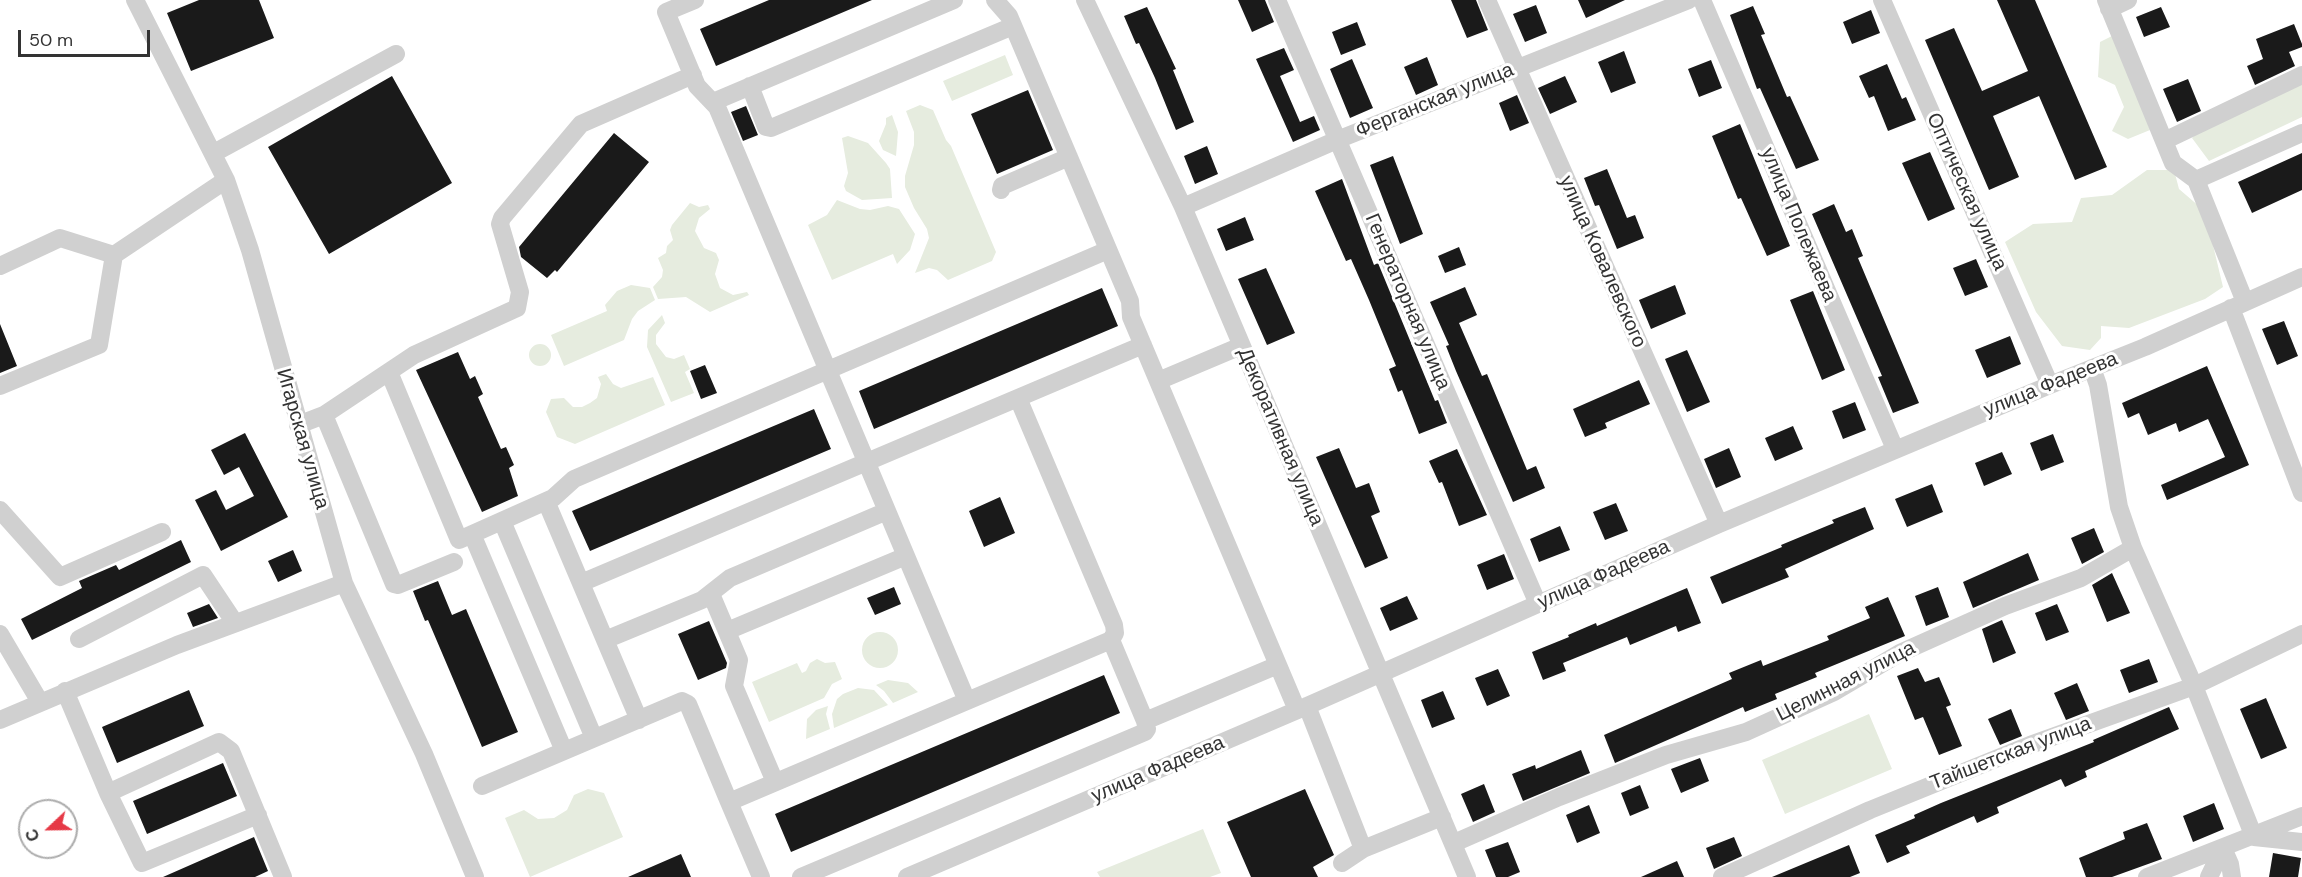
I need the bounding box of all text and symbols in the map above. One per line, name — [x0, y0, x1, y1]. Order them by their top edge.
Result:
scale bar — [21, 18, 153, 56]
text: 50 m — [29, 28, 73, 52]
street label: Ферганская улица — [1353, 58, 1517, 144]
street label: Оптическая улица — [1921, 110, 2011, 274]
street label: улица Полежаева — [1755, 144, 1841, 306]
street label: улица Ковалевского — [1553, 172, 1651, 352]
street label: Генераторная улица — [1359, 210, 1455, 394]
street label: Декоративная улица — [1232, 344, 1328, 530]
street label: улица Фадеева — [1981, 347, 2121, 423]
street label: Игарская улица — [270, 366, 334, 512]
street label: улица Фадеева — [1534, 535, 1674, 615]
street label: Целинная улица — [1773, 637, 1919, 727]
street label: Тайшетская улица — [1927, 712, 2095, 796]
street label: улица Фадеева — [1088, 731, 1228, 809]
north arrow — [18, 799, 78, 859]
text: С — [21, 826, 45, 844]

